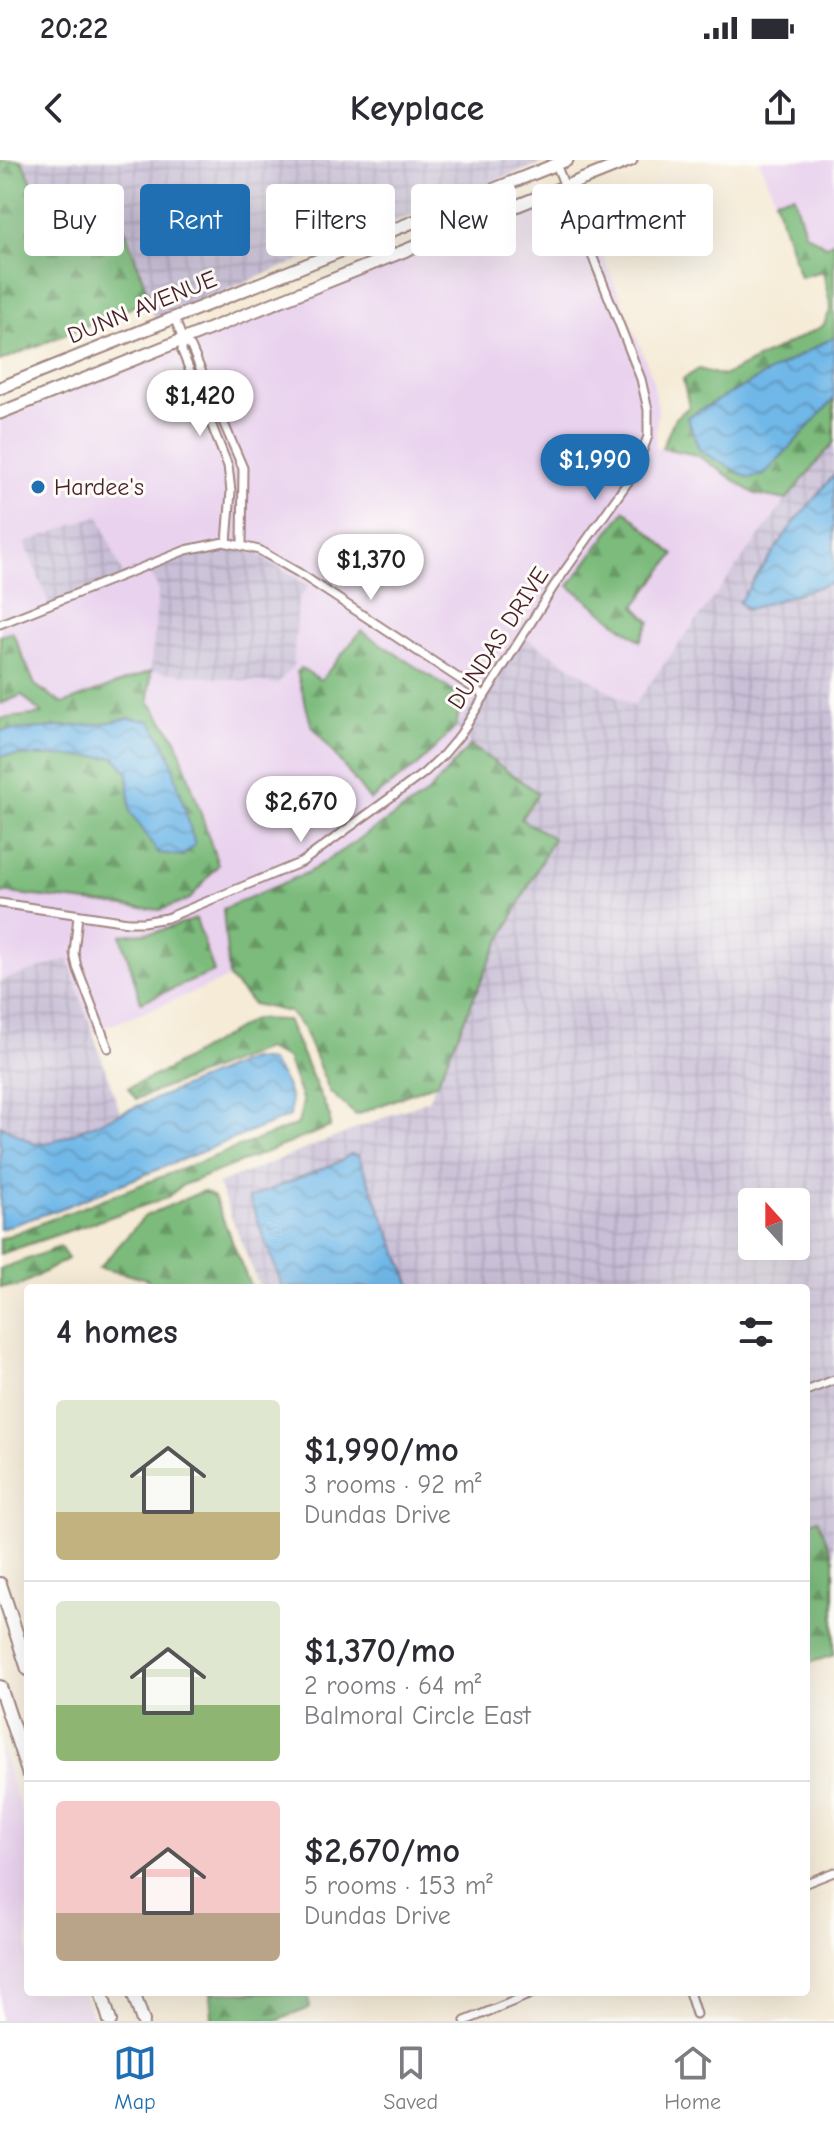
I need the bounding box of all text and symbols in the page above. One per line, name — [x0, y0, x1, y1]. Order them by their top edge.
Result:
text: 20:22 — [40, 11, 108, 46]
icon: back — [32, 86, 76, 130]
icon: share — [758, 86, 802, 130]
text: Keyplace — [350, 88, 484, 129]
chip: Buy — [24, 184, 124, 256]
chip: Rent — [140, 184, 250, 256]
chip: Filters — [266, 184, 395, 256]
chip: New — [411, 184, 516, 256]
chip: Apartment — [532, 184, 713, 256]
street label: DUNN AVENUE — [63, 264, 221, 350]
pin: $1,420 — [135, 370, 265, 438]
text: $1,420 — [165, 381, 235, 411]
pin: $1,990 — [530, 434, 660, 502]
text: $1,990 — [559, 445, 631, 475]
place label: Hardee's — [54, 473, 144, 501]
marker: Hardee's — [29, 478, 47, 496]
pin: $1,370 — [306, 534, 436, 602]
text: $1,370 — [336, 545, 406, 575]
street label: DUNDAS DRIVE — [442, 562, 554, 714]
pin: $2,670 — [236, 776, 366, 844]
text: $2,670 — [264, 787, 338, 817]
north arrow — [738, 1188, 810, 1260]
map controls — [738, 1188, 810, 1260]
icon: filters — [734, 1310, 778, 1354]
text: 4 homes — [56, 1312, 178, 1352]
text: $1,990/mo — [304, 1430, 459, 1470]
icon: home — [120, 1432, 216, 1528]
text: 3 rooms · 92 m² — [304, 1470, 482, 1500]
text: Dundas Drive — [304, 1500, 451, 1530]
text: $1,370/mo — [304, 1631, 455, 1671]
icon: home — [120, 1633, 216, 1729]
text: 2 rooms · 64 m² — [304, 1671, 481, 1701]
text: Balmoral Circle East — [304, 1701, 531, 1731]
text: $2,670/mo — [304, 1831, 460, 1871]
icon: home — [120, 1833, 216, 1929]
text: 5 rooms · 153 m² — [304, 1871, 493, 1901]
text: Dundas Drive — [304, 1901, 451, 1931]
tab: Map — [113, 2041, 157, 2115]
tab: Saved — [383, 2041, 438, 2115]
tab: Home — [664, 2041, 721, 2115]

